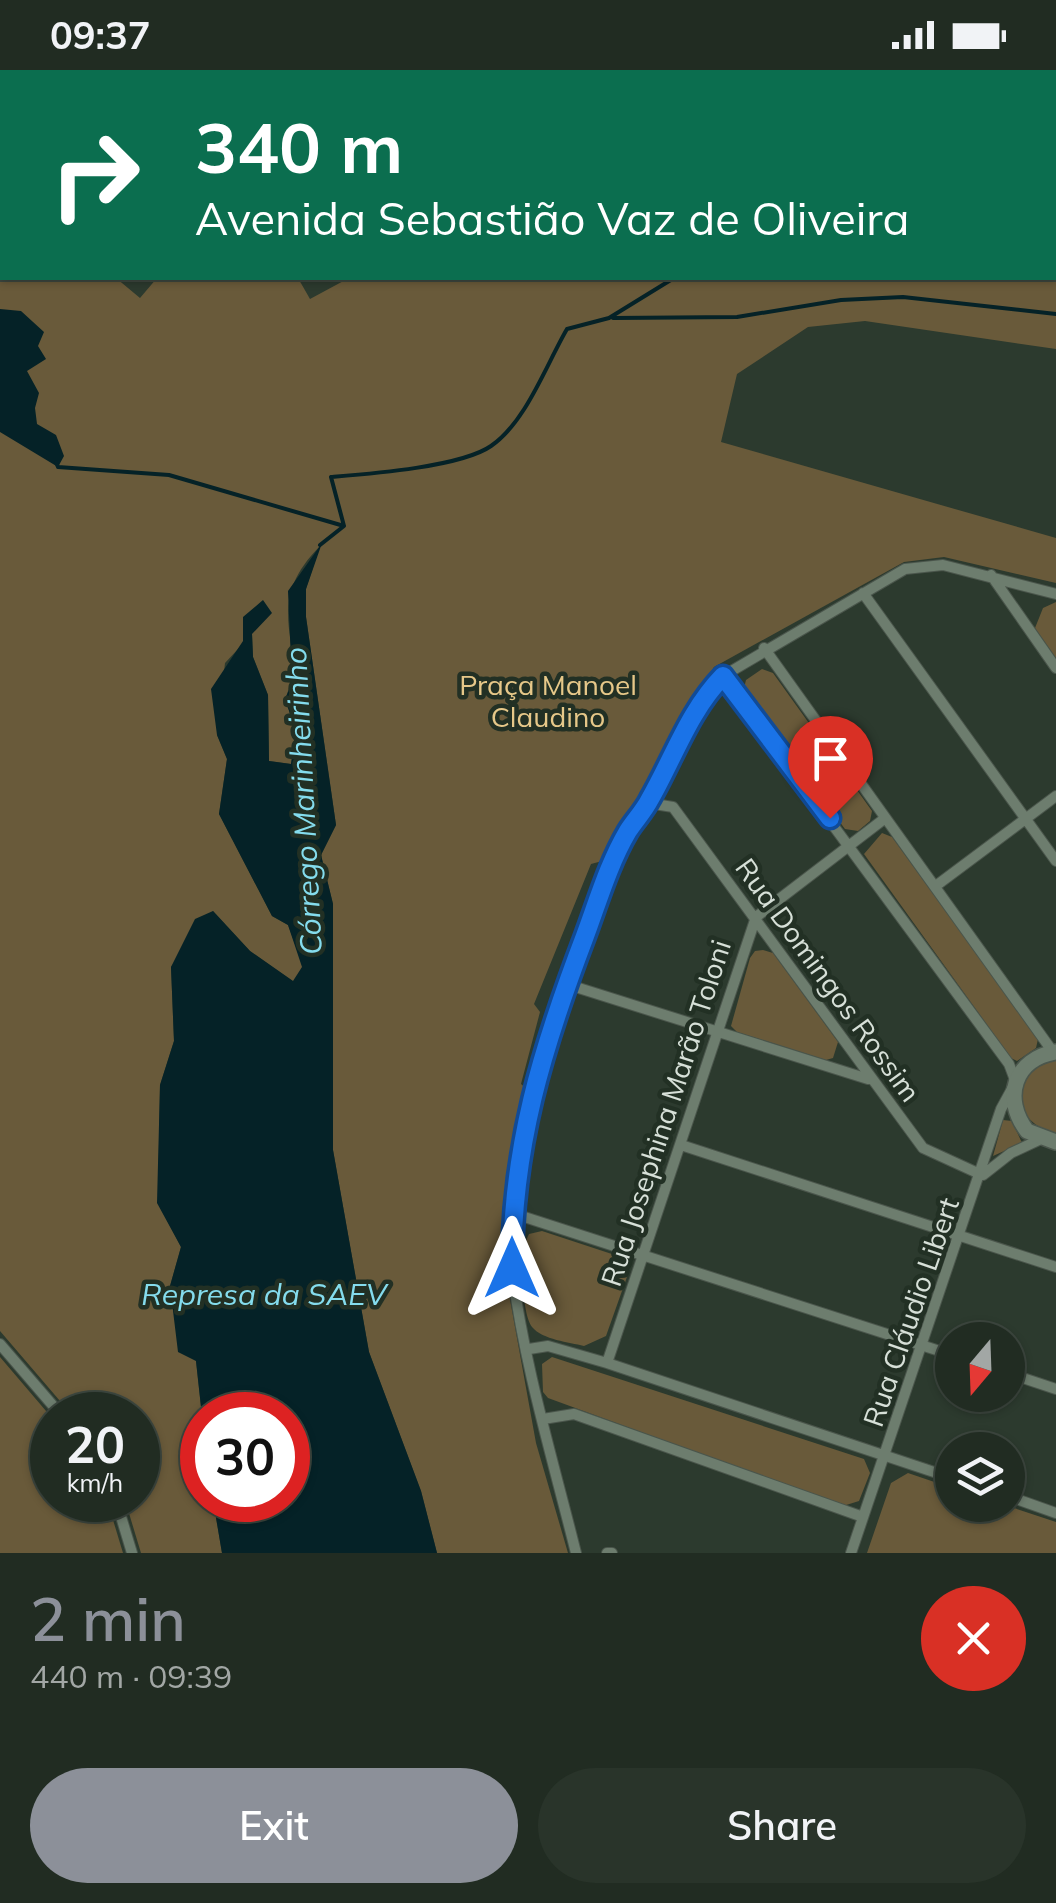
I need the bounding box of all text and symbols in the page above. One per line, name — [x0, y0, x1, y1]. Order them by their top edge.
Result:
text: 09:37 — [50, 11, 151, 59]
text: 340 m — [195, 103, 403, 191]
icon: right — [30, 110, 160, 240]
text: Avenida Sebastião Vaz de Oliveira — [195, 190, 909, 246]
water label: Córrego Marinheirinho — [276, 646, 330, 956]
park label: Praça Manoel Claudino — [459, 667, 637, 734]
pin — [788, 716, 873, 819]
icon: arrive — [803, 731, 858, 786]
street label: Rua Domingos Rossim — [728, 851, 928, 1108]
street label: Rua Josephina Marão Toloni — [593, 935, 738, 1290]
street label: Rua Cláudio Libert — [855, 1193, 966, 1431]
position arrow — [460, 1216, 564, 1320]
water label: Represa da SAEV — [141, 1275, 390, 1313]
north arrow — [935, 1322, 1025, 1412]
map controls — [935, 1322, 1025, 1522]
speed limit sign: 30 — [180, 1392, 310, 1522]
text: 20 — [65, 1413, 125, 1476]
button: layers — [935, 1432, 1025, 1522]
text: km/h — [67, 1467, 123, 1498]
text: 2 min — [30, 1581, 186, 1656]
button: close — [921, 1586, 1026, 1691]
text: 440 m · 09:39 — [30, 1656, 232, 1696]
button: Exit — [30, 1768, 518, 1883]
button: Share — [538, 1768, 1026, 1883]

